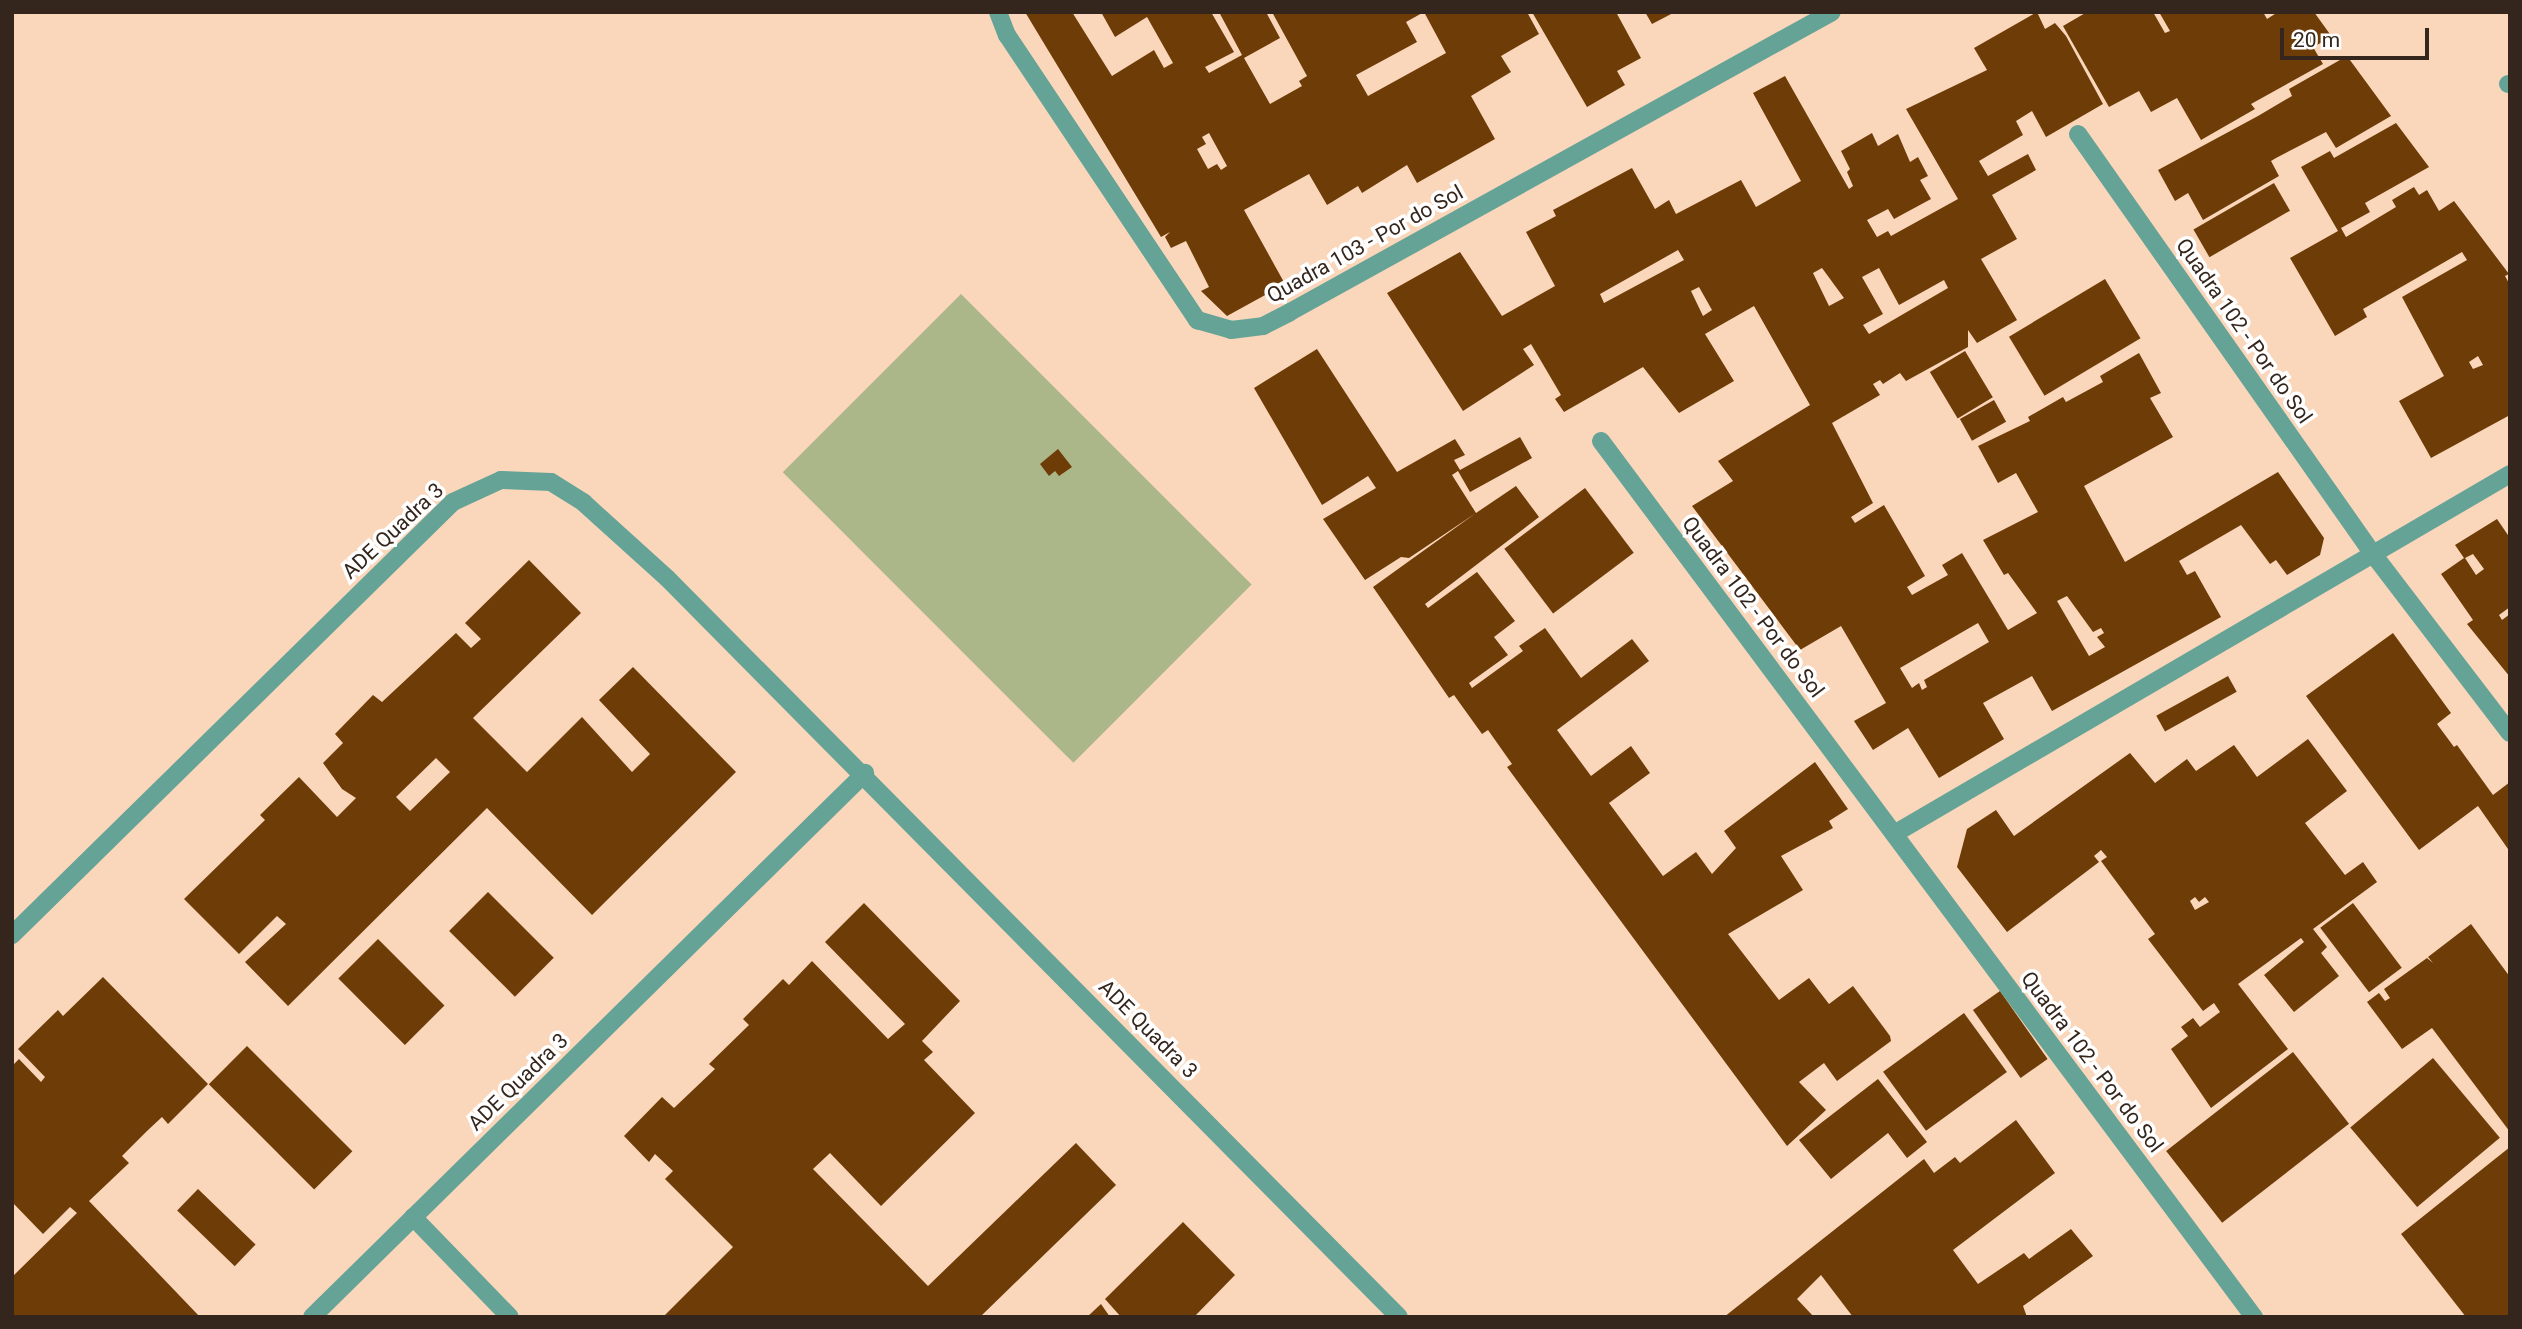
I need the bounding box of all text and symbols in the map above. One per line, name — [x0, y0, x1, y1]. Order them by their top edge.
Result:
scale bar — [2284, 14, 2433, 58]
text: 20 m — [2293, 28, 2340, 52]
street label: Quadra 103 - Por do Sol — [1263, 180, 1467, 308]
street label: Quadra 102 - Por do Sol — [2171, 234, 2317, 428]
street label: ADE Quadra 3 — [337, 478, 449, 584]
street label: Quadra 102 - Por do Sol — [1677, 511, 1829, 703]
street label: Quadra 102 - Por do Sol — [2016, 966, 2168, 1158]
street label: ADE Quadra 3 — [1093, 974, 1203, 1084]
street label: ADE Quadra 3 — [463, 1028, 573, 1136]

